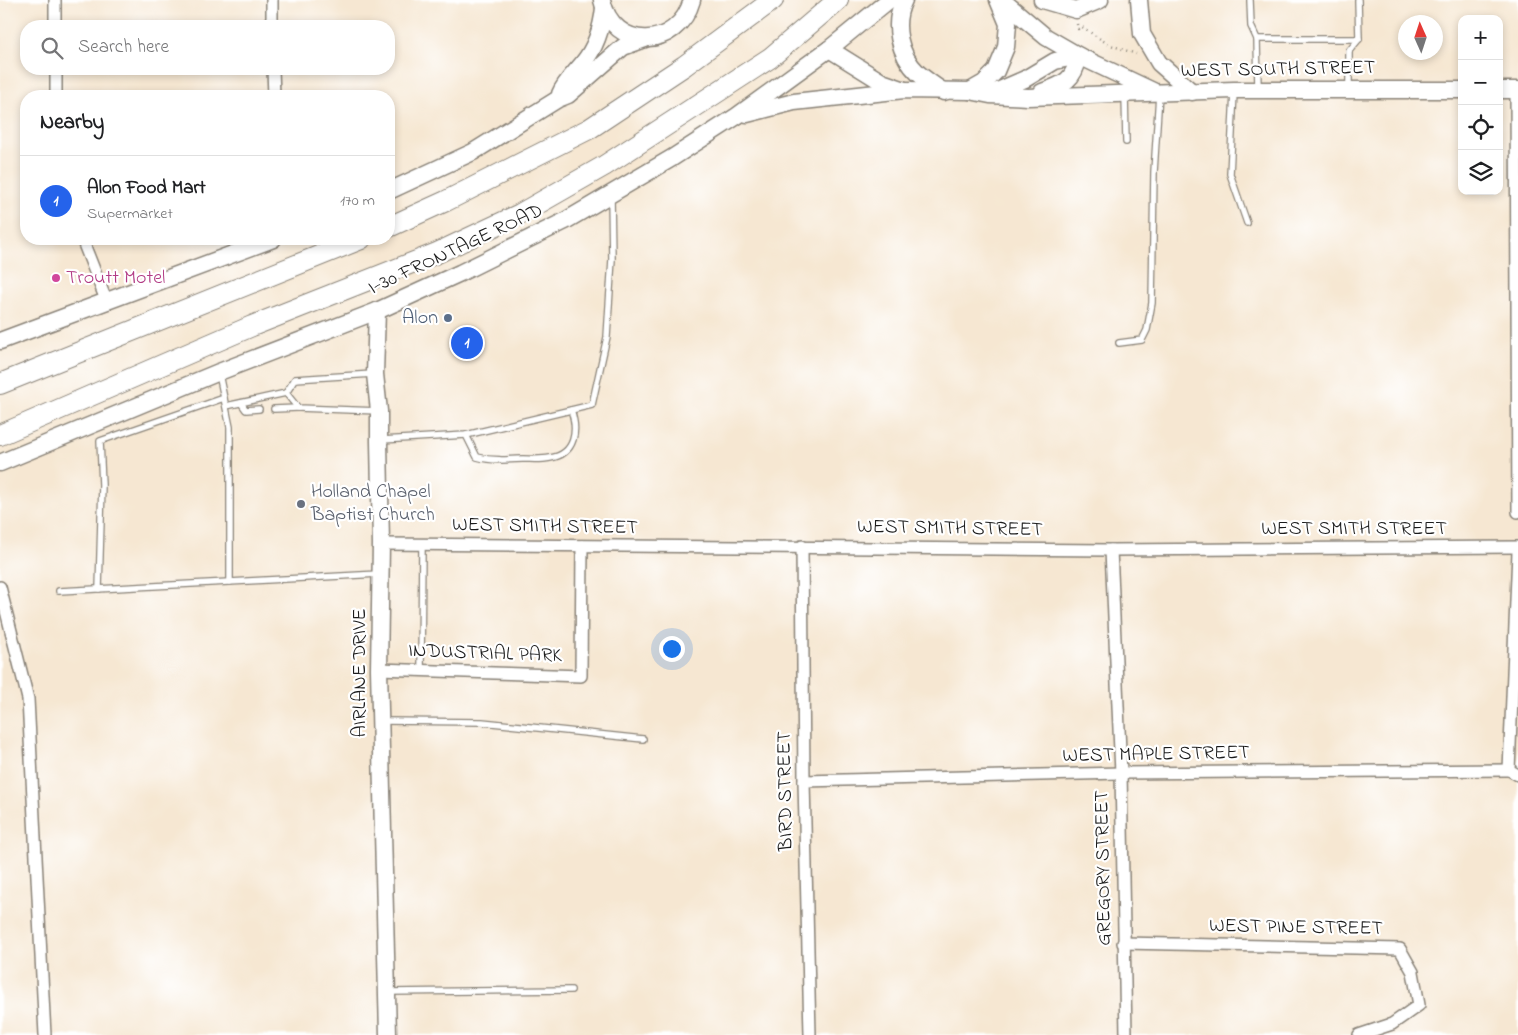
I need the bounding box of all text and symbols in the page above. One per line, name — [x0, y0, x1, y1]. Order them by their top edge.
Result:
north arrow — [1398, 15, 1443, 60]
map controls — [1458, 15, 1503, 195]
button: + — [1458, 15, 1503, 60]
search box — [20, 20, 395, 75]
icon: search — [38, 34, 66, 62]
text: Search here — [78, 34, 169, 61]
street label: WEST SOUTH STREET — [1180, 54, 1376, 86]
button: − — [1458, 60, 1503, 105]
button: locate — [1458, 105, 1503, 150]
text: Nearby — [40, 108, 104, 138]
button: layers — [1458, 150, 1503, 195]
text: Alon Food Mart — [87, 175, 206, 202]
text: 1 — [53, 189, 59, 213]
text: 170 m — [340, 189, 375, 213]
street label: I-30 FRONTAGE ROAD — [364, 197, 548, 303]
text: Supermarket — [87, 202, 173, 226]
place label: Troutt Motel — [66, 264, 165, 293]
marker: Troutt Motel — [50, 272, 62, 284]
place label: Alon — [402, 304, 438, 333]
marker: Alon — [442, 312, 454, 324]
pin: 1 — [451, 324, 483, 362]
place label: Holland Chapel Baptist Church — [310, 478, 435, 530]
marker: Holland Chapel Baptist Church — [295, 498, 307, 510]
street label: WEST SMITH STREET — [452, 511, 638, 543]
street label: WEST SMITH STREET — [857, 513, 1043, 545]
street label: WEST SMITH STREET — [1261, 515, 1447, 544]
street label: AIRLANE DRIVE — [346, 608, 375, 738]
your location — [659, 636, 685, 662]
street label: INDUSTRIAL PARK — [408, 637, 563, 671]
street label: BIRD STREET — [770, 731, 802, 852]
street label: WEST MAPLE STREET — [1062, 739, 1250, 771]
street label: GREGORY STREET — [1088, 790, 1120, 946]
street label: WEST PINE STREET — [1209, 912, 1383, 944]

